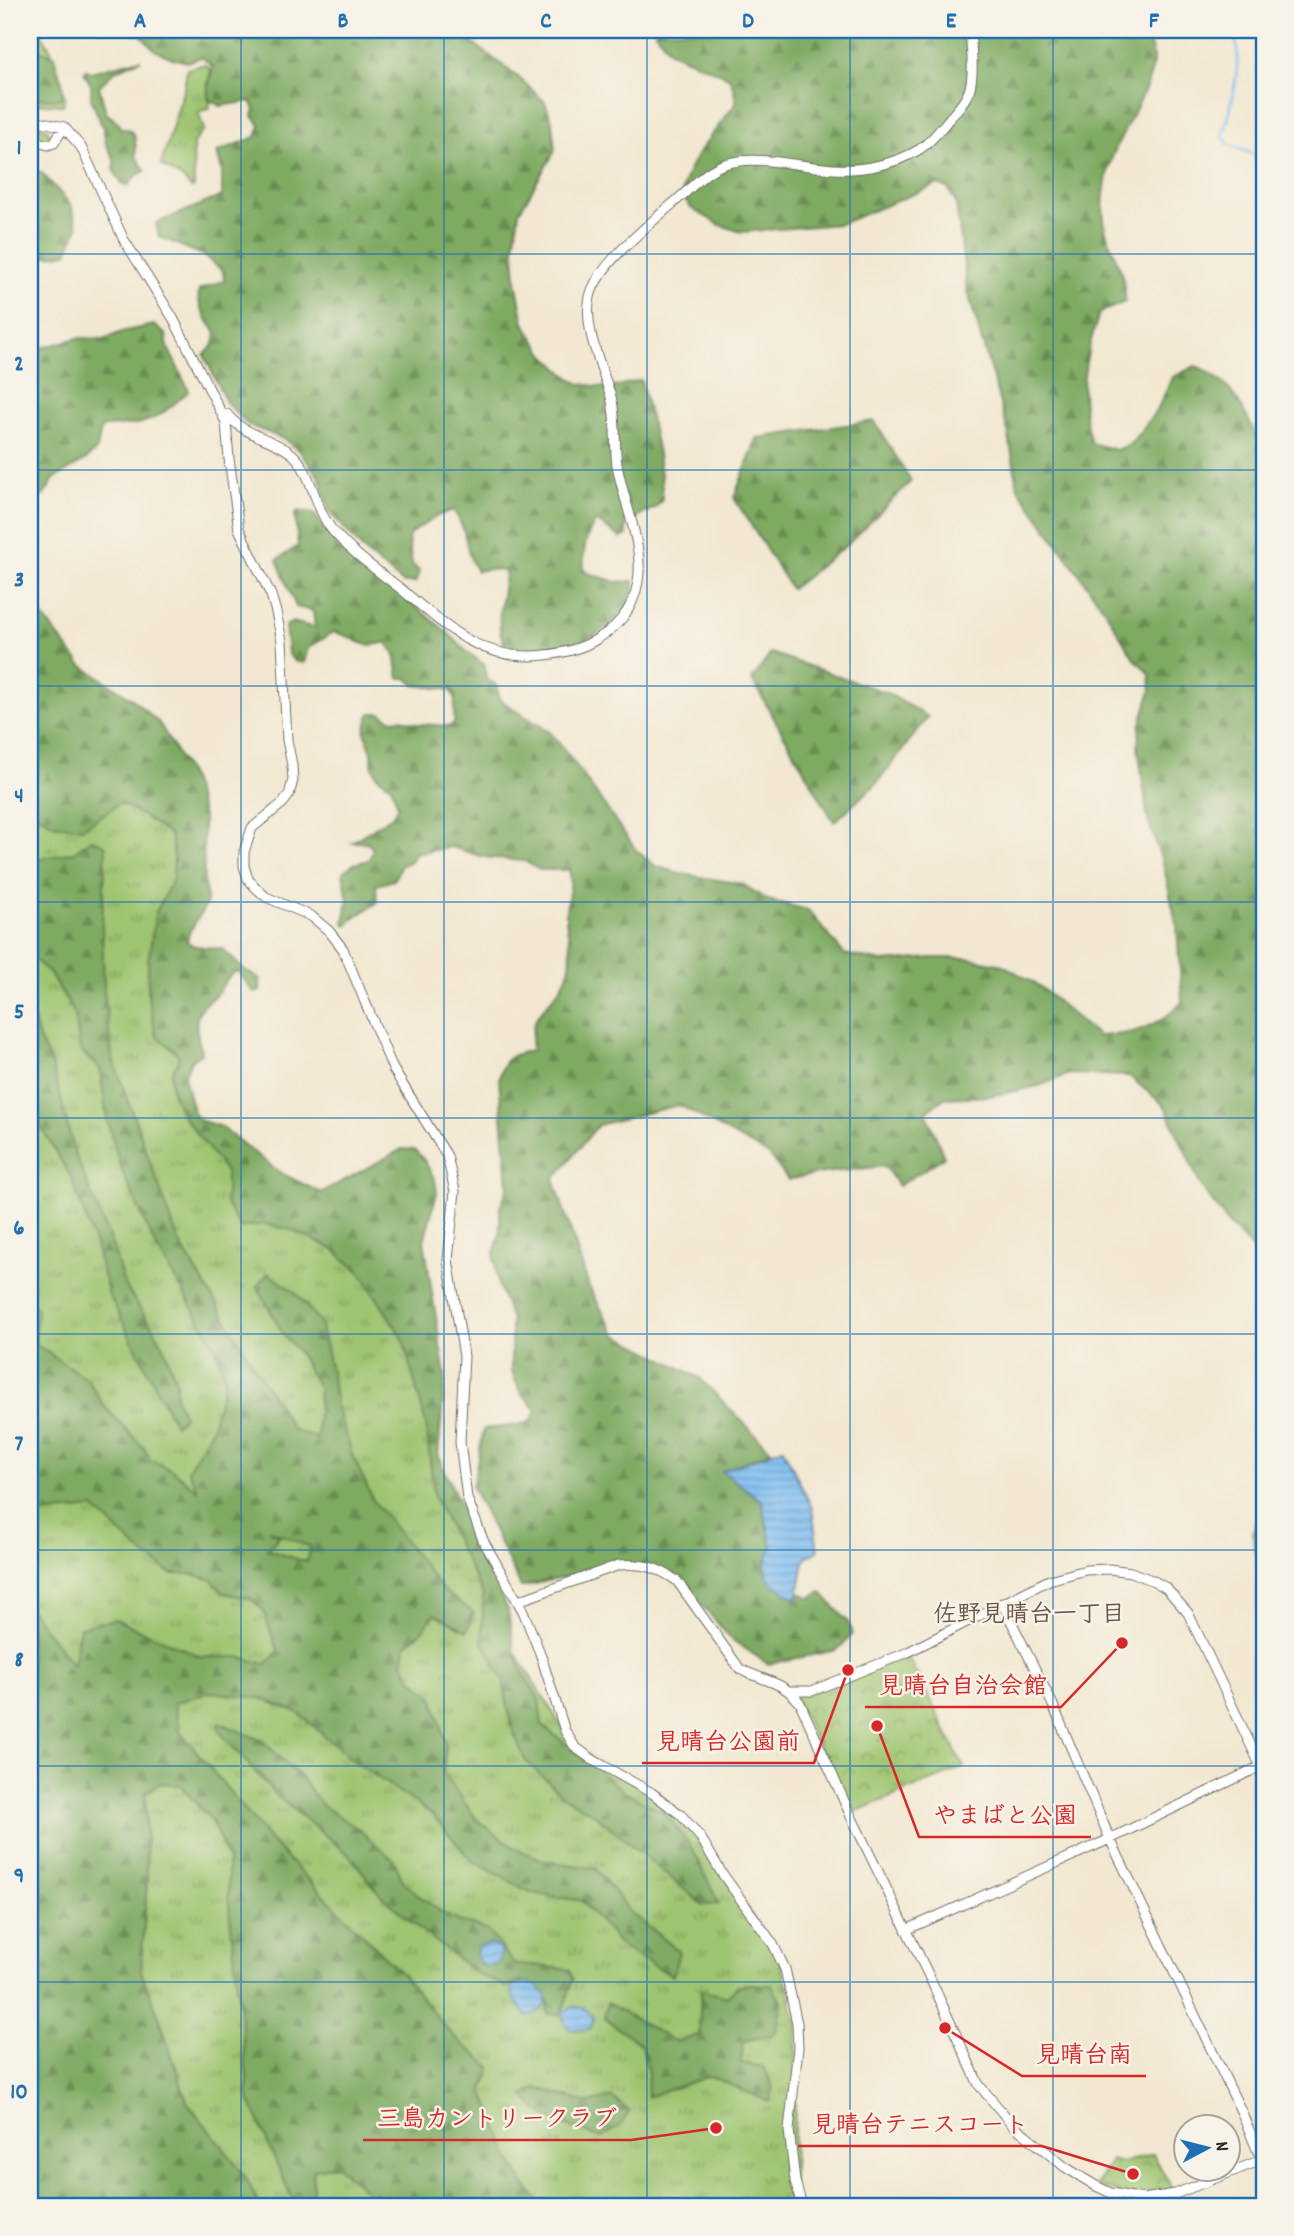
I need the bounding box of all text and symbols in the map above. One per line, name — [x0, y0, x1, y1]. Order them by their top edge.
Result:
text: A — [134, 6, 146, 39]
text: B — [338, 6, 349, 39]
text: C — [540, 6, 552, 39]
text: D — [742, 6, 754, 39]
text: E — [946, 6, 957, 39]
text: F — [1149, 6, 1160, 39]
text: 1 — [16, 133, 22, 166]
text: 2 — [14, 349, 24, 382]
text: 3 — [14, 565, 24, 598]
text: 4 — [14, 781, 24, 814]
text: 5 — [14, 997, 24, 1030]
text: 6 — [13, 1213, 25, 1246]
text: 7 — [15, 1429, 24, 1462]
district label: 佐野見晴台一丁目 — [933, 1599, 1125, 1633]
text: 8 — [14, 1645, 24, 1678]
callout: 見晴台自治会館 — [865, 1662, 1061, 1707]
text: 見晴台自治会館 — [879, 1671, 1047, 1705]
callout: 見晴台公園前 — [642, 1718, 814, 1763]
text: 見晴台公園前 — [656, 1727, 800, 1761]
callout: やまばと公園 — [919, 1792, 1091, 1837]
text: やまばと公園 — [933, 1801, 1077, 1835]
text: 9 — [14, 1861, 24, 1894]
callout: 見晴台南 — [1022, 2031, 1146, 2076]
text: 見晴台南 — [1036, 2040, 1132, 2074]
text: 10 — [10, 2077, 28, 2110]
callout: 三島カントリークラブ — [363, 2095, 631, 2140]
callout: 見晴台テニスコート — [798, 2101, 1042, 2146]
text: 三島カントリークラブ — [377, 2104, 617, 2138]
text: 見晴台テニスコート — [812, 2110, 1028, 2144]
north arrow — [1172, 2114, 1242, 2184]
text: N — [1206, 2140, 1234, 2153]

